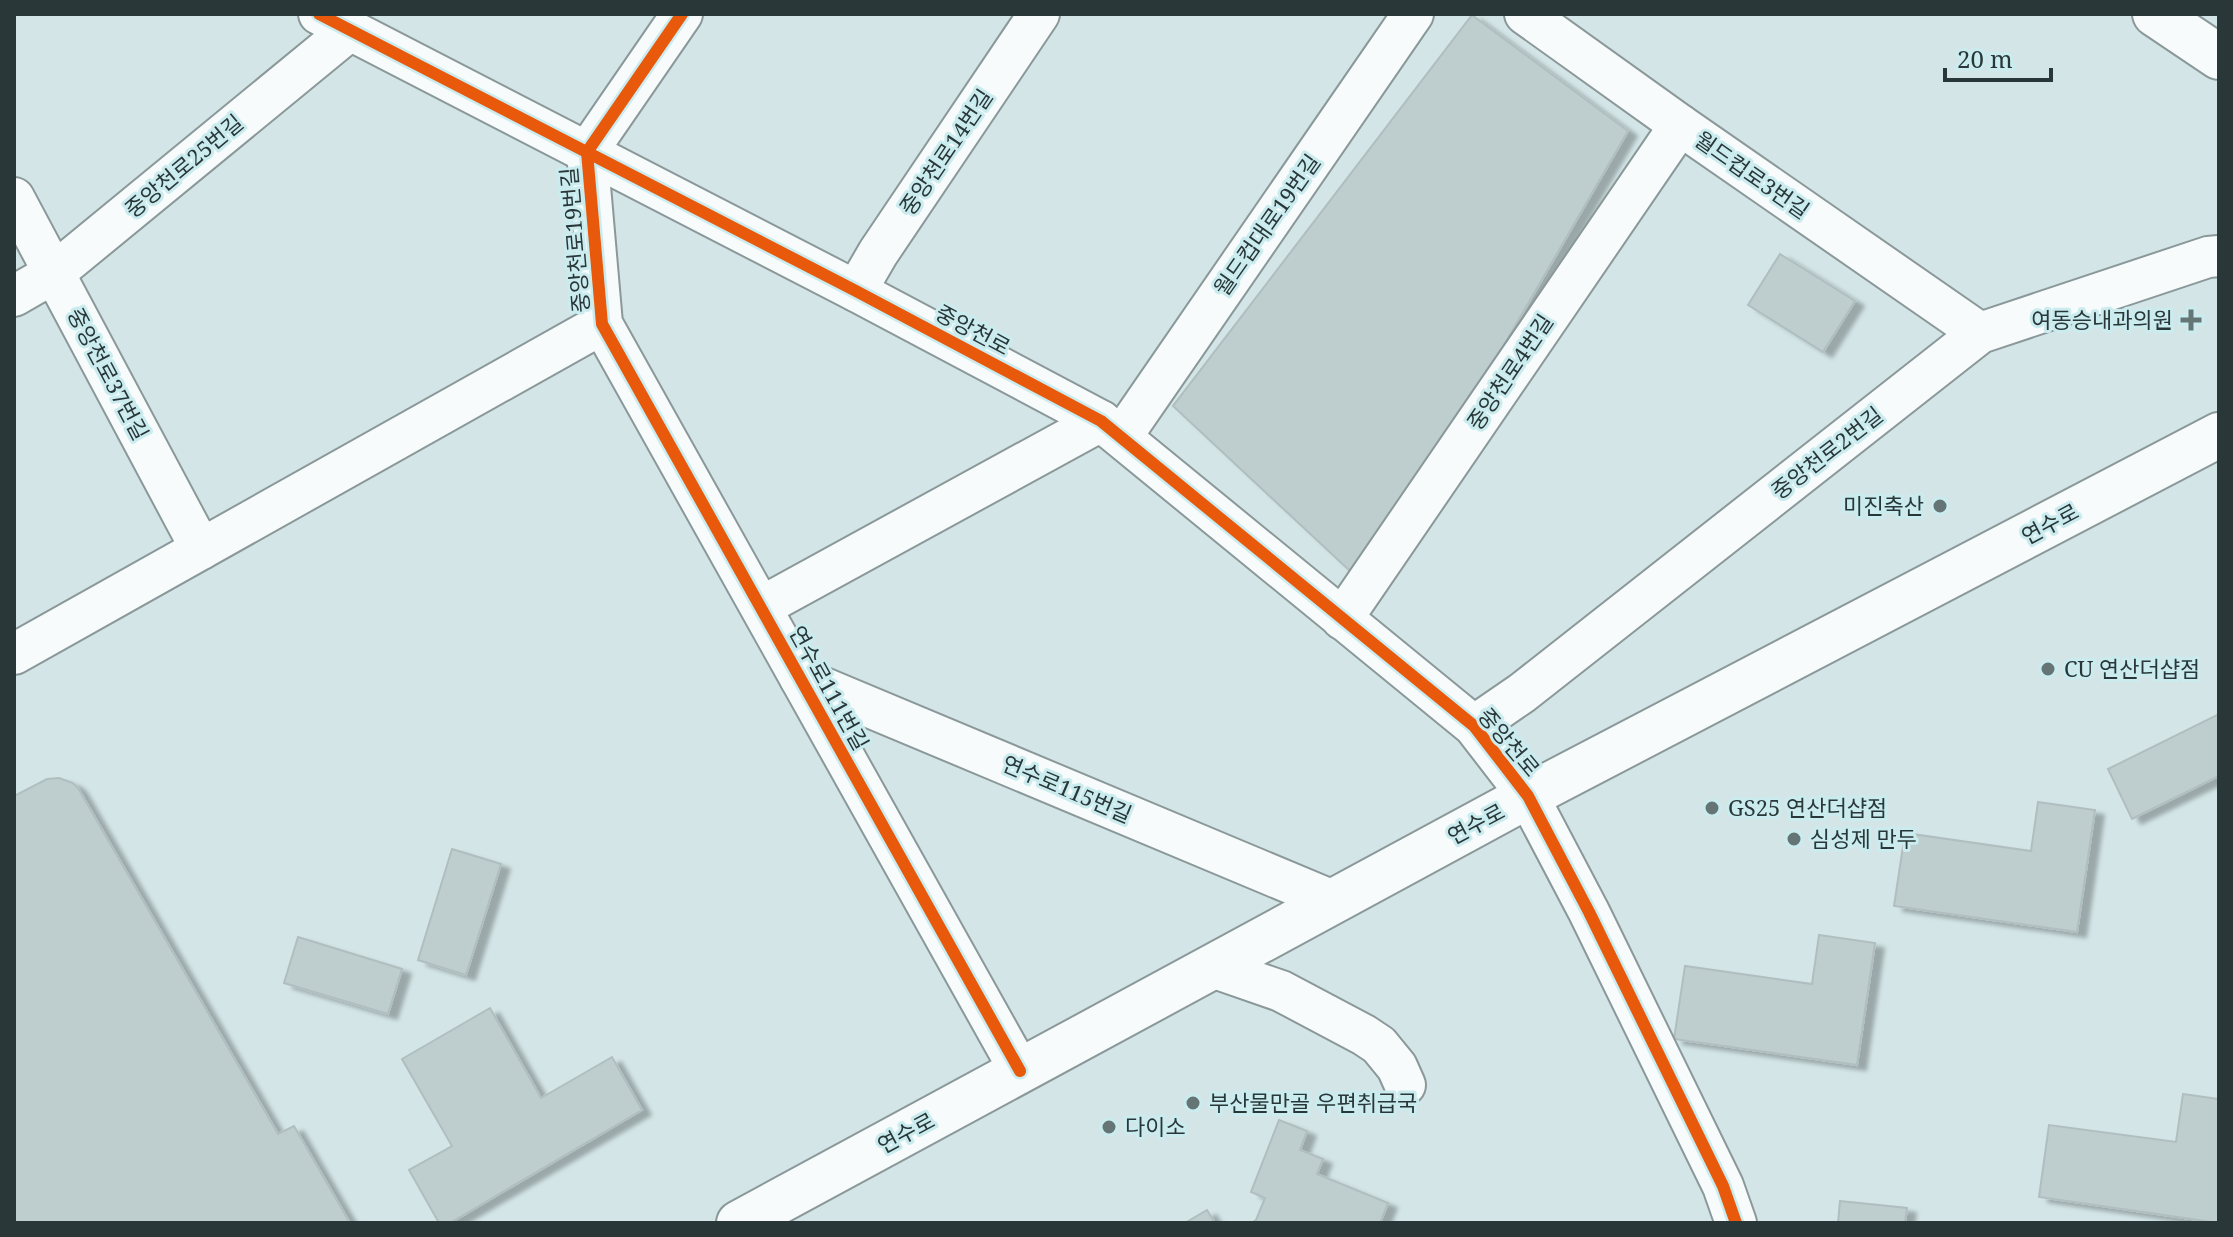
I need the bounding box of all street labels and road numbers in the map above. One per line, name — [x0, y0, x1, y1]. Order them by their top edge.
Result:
street label: 중앙천로14번길 — [892, 83, 998, 220]
street label: 중앙천로25번길 — [118, 107, 249, 224]
street label: 월드컵로3번길 — [1689, 124, 1816, 225]
street label: 월드컵대로19번길 — [1206, 148, 1326, 301]
street label: 중앙천로19번길 — [553, 166, 595, 314]
street label: 중앙천로 — [931, 297, 1016, 361]
street label: 중앙천로37번길 — [61, 302, 156, 445]
street label: 중앙천로4번길 — [1459, 308, 1559, 435]
street label: 중앙천로2번길 — [1764, 399, 1888, 505]
street label: 연수로 — [2016, 496, 2083, 551]
street label: 연수로111번길 — [783, 620, 876, 755]
street label: 중앙천로 — [1472, 701, 1547, 782]
street label: 연수로115번길 — [998, 747, 1137, 829]
street label: 연수로 — [1442, 796, 1509, 851]
street label: 연수로 — [872, 1105, 939, 1160]

